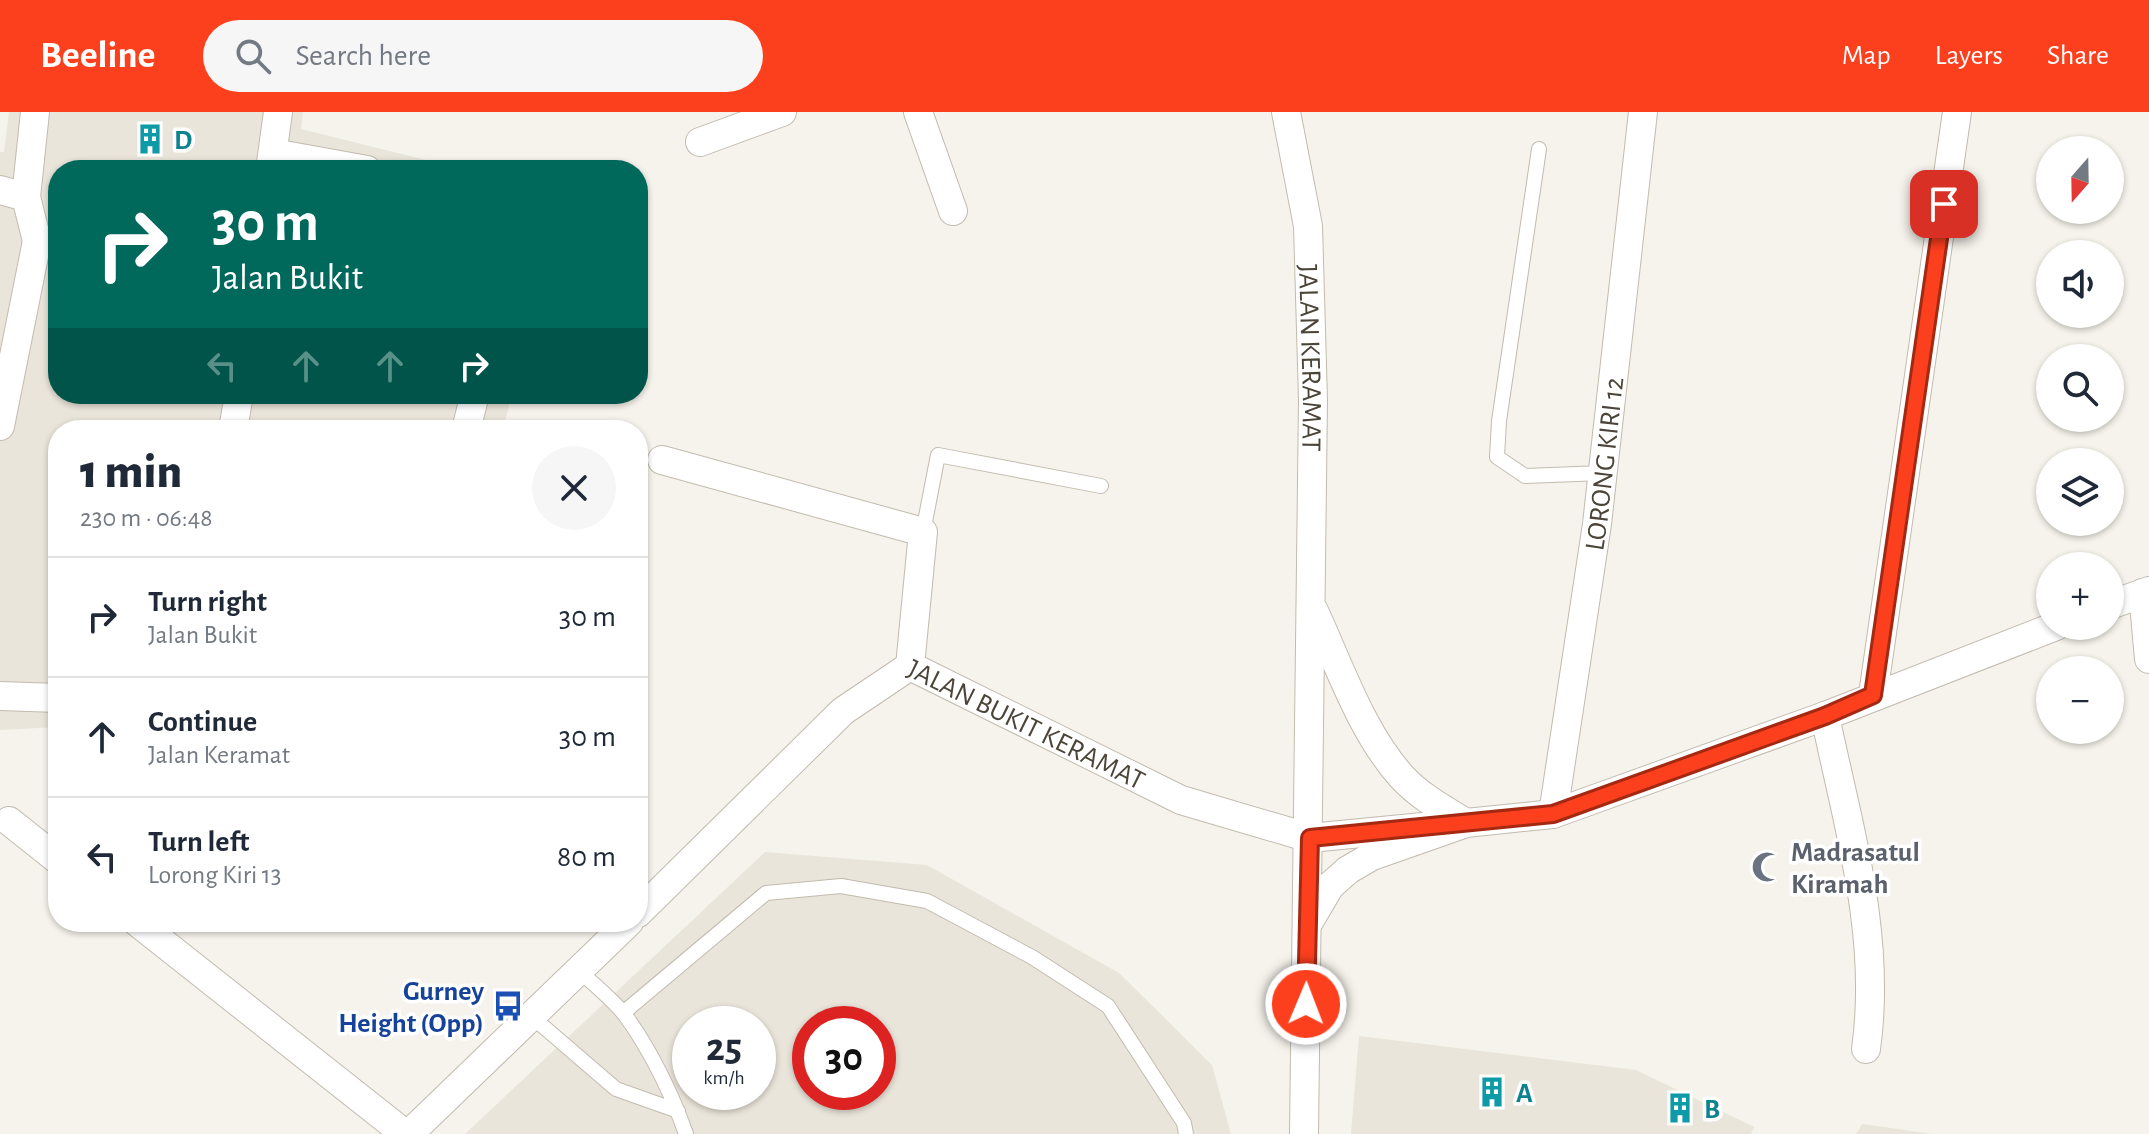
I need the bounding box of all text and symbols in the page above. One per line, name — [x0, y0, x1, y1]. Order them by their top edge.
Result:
search box — [203, 20, 763, 92]
icon: search — [231, 34, 275, 78]
text: Beeline — [40, 37, 155, 75]
text: Search here — [295, 41, 431, 71]
text: Map — [1842, 42, 1891, 70]
text: Layers — [1935, 42, 2003, 70]
text: Share — [2047, 42, 2109, 70]
building icon: D — [133, 122, 167, 156]
place label: D — [174, 127, 192, 155]
north arrow — [2036, 136, 2124, 224]
map controls — [2036, 136, 2124, 744]
pin — [1910, 170, 1978, 238]
icon: arrive — [1922, 182, 1966, 226]
icon: right — [80, 192, 184, 296]
text: 30 m — [212, 195, 319, 251]
button: sound — [2036, 240, 2124, 328]
text: Jalan Bukit — [212, 260, 363, 296]
street label: JALAN KERAMAT — [1293, 264, 1325, 452]
icon: left — [200, 344, 244, 388]
icon: ahead — [284, 344, 328, 388]
icon: ahead — [368, 344, 412, 388]
icon: right — [452, 344, 496, 388]
button: search — [2036, 344, 2124, 432]
street label: LORONG KIRI 12 — [1581, 376, 1629, 553]
button: close — [532, 446, 616, 530]
button: layers — [2036, 448, 2124, 536]
text: 1 min — [80, 449, 182, 497]
text: 230 m · 06:48 — [80, 505, 213, 531]
button: + — [2036, 552, 2124, 640]
text: Turn right — [148, 587, 267, 617]
icon: right — [80, 595, 124, 639]
text: 30 m — [559, 602, 616, 632]
text: Jalan Bukit — [148, 622, 257, 648]
street label: JALAN BUKIT KERAMAT — [903, 655, 1149, 796]
button: − — [2036, 656, 2124, 744]
text: Continue — [148, 707, 257, 737]
icon: ahead — [80, 715, 124, 759]
text: 30 m — [559, 722, 616, 752]
text: Jalan Keramat — [148, 742, 290, 768]
text: Turn left — [148, 827, 249, 857]
icon: left — [80, 835, 124, 879]
place label: Madrasatul Kiramah — [1791, 839, 1920, 899]
text: 80 m — [557, 842, 616, 872]
mosque icon: Madrasatul Kiramah — [1750, 850, 1784, 884]
text: Lorong Kiri 13 — [148, 862, 281, 888]
position arrow — [1264, 962, 1348, 1046]
place label: Gurney Height (Opp) — [338, 978, 484, 1038]
bus stop icon: Gurney Height (Opp) — [491, 989, 525, 1023]
speed limit sign: 30 — [792, 1006, 896, 1110]
text: 25 — [706, 1028, 742, 1068]
text: km/h — [703, 1068, 745, 1088]
building icon: A — [1475, 1075, 1509, 1109]
place label: A — [1516, 1080, 1533, 1108]
building icon: B — [1663, 1091, 1697, 1125]
place label: B — [1704, 1096, 1720, 1124]

